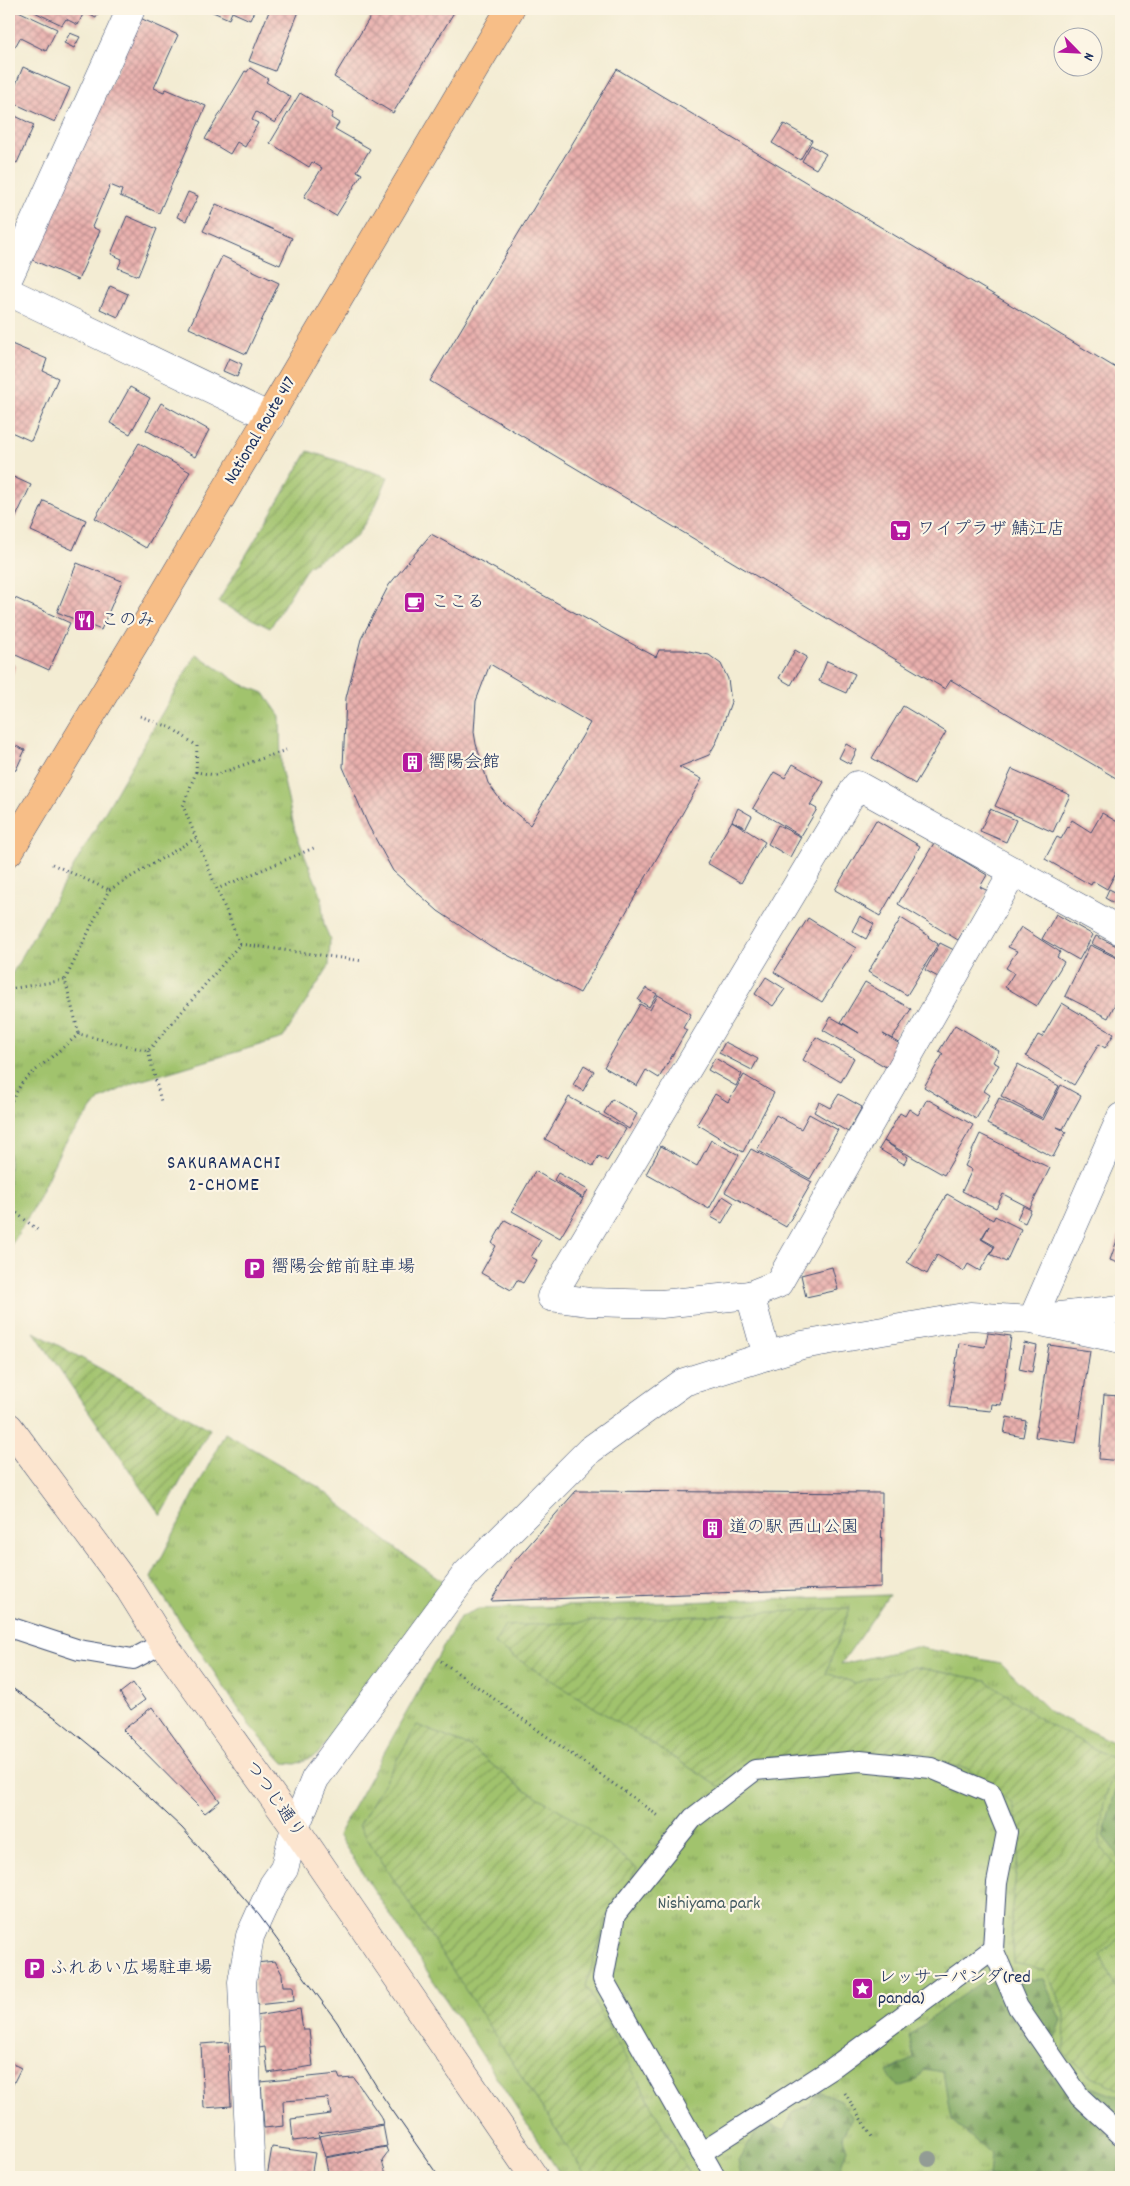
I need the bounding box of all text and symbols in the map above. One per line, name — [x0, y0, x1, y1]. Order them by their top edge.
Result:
north arrow — [1052, 28, 1102, 78]
text: N — [1077, 49, 1099, 64]
street label: National Route 417 — [219, 372, 303, 490]
supermarket icon: ワイプラザ 鯖江店 — [889, 518, 913, 542]
place label: ワイプラザ 鯖江店 — [917, 518, 1065, 543]
cafe icon: ここる — [403, 591, 427, 615]
place label: ここる — [431, 591, 485, 616]
restaurant icon: このみ — [73, 609, 97, 633]
place label: このみ — [101, 609, 155, 634]
building icon: 嚮陽会館 — [400, 751, 424, 775]
place label: 嚮陽会館 — [428, 751, 500, 776]
district label: SAKURAMACHI 2-CHOME — [167, 1151, 281, 1200]
parking icon: 嚮陽会館前駐車場 — [243, 1256, 267, 1280]
place label: 嚮陽会館前駐車場 — [271, 1256, 415, 1281]
building icon: 道の駅 西山公園 — [701, 1516, 725, 1540]
place label: 道の駅 西山公園 — [729, 1516, 859, 1541]
street label: つつじ通り — [238, 1756, 310, 1844]
park label: Nishiyama park — [658, 1892, 760, 1917]
parking icon: ふれあい広場駐車場 — [22, 1957, 46, 1981]
place label: ふれあい広場駐車場 — [50, 1957, 212, 1982]
place label: レッサーパンダ(red panda) — [878, 1966, 1031, 2012]
place icon: レッサーパンダ(red panda) — [850, 1976, 874, 2000]

